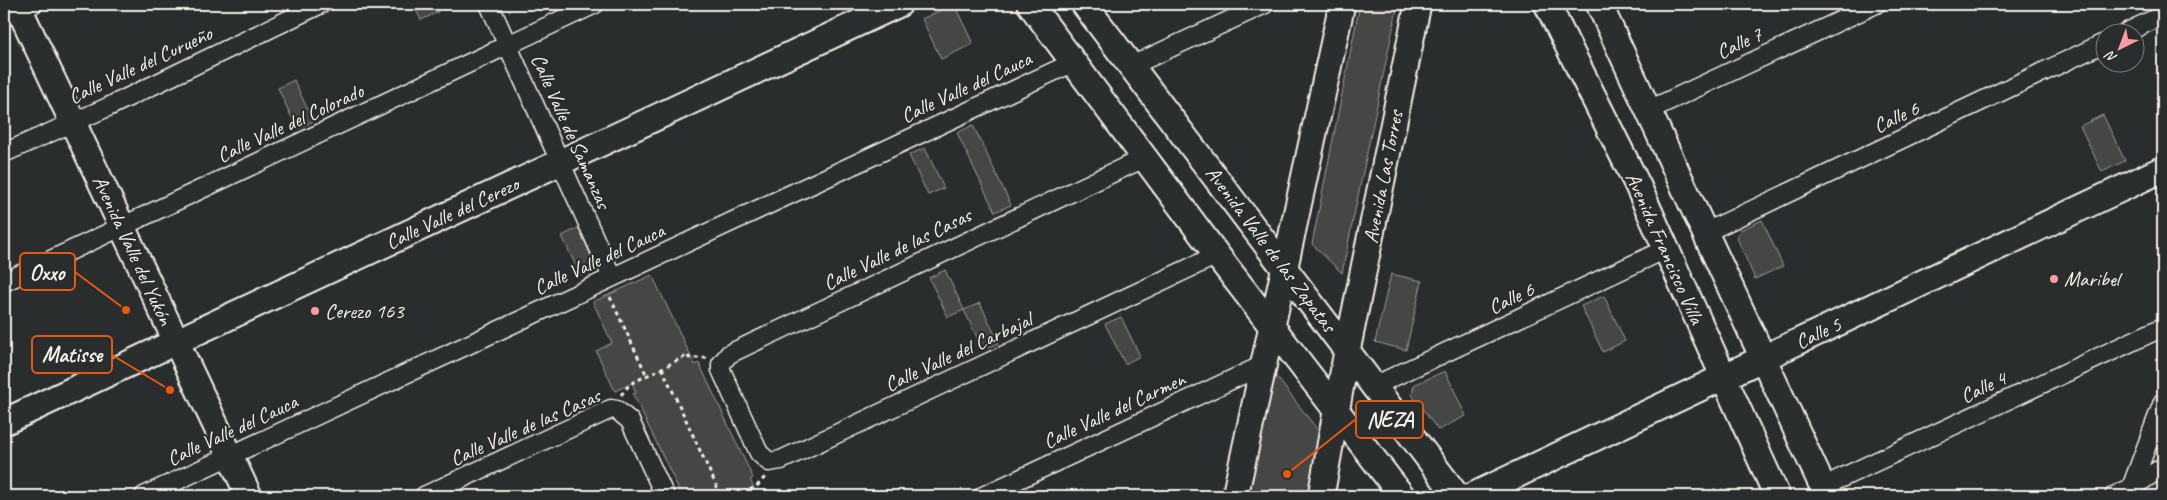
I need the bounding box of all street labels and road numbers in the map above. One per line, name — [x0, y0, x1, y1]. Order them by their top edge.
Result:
street label: Calle Valle del Curueño — [64, 20, 217, 110]
street label: Calle 7 — [1712, 21, 1767, 65]
street label: Calle Valle del Cauca — [897, 45, 1037, 129]
street label: Calle Valle de Samanzas — [525, 50, 618, 214]
street label: Calle Valle del Colorado — [213, 77, 369, 168]
street label: Calle 6 — [1869, 95, 1924, 139]
street label: Avenida Las Torres — [1357, 107, 1409, 245]
street label: Avenida Valle de las Zapatas — [1200, 161, 1343, 339]
street label: Avenida Francisco Villa — [1620, 168, 1711, 329]
street label: Calle Valle del Cerezo — [381, 170, 525, 255]
street label: Avenida Valle del Yukón — [87, 171, 179, 330]
street label: Calle Valle de las Casas — [819, 201, 977, 296]
street label: Calle Valle del Cauca — [530, 217, 670, 301]
street label: Calle 6 — [1484, 276, 1539, 320]
street label: Calle Valle del Carbajal — [880, 305, 1039, 397]
street label: Calle 5 — [1791, 311, 1846, 355]
street label: Calle 4 — [1956, 364, 2012, 409]
street label: Calle Valle del Carmen — [1039, 365, 1191, 454]
street label: Calle Valle de las Casas — [446, 382, 606, 472]
street label: Calle Valle del Cauca — [163, 388, 303, 472]

